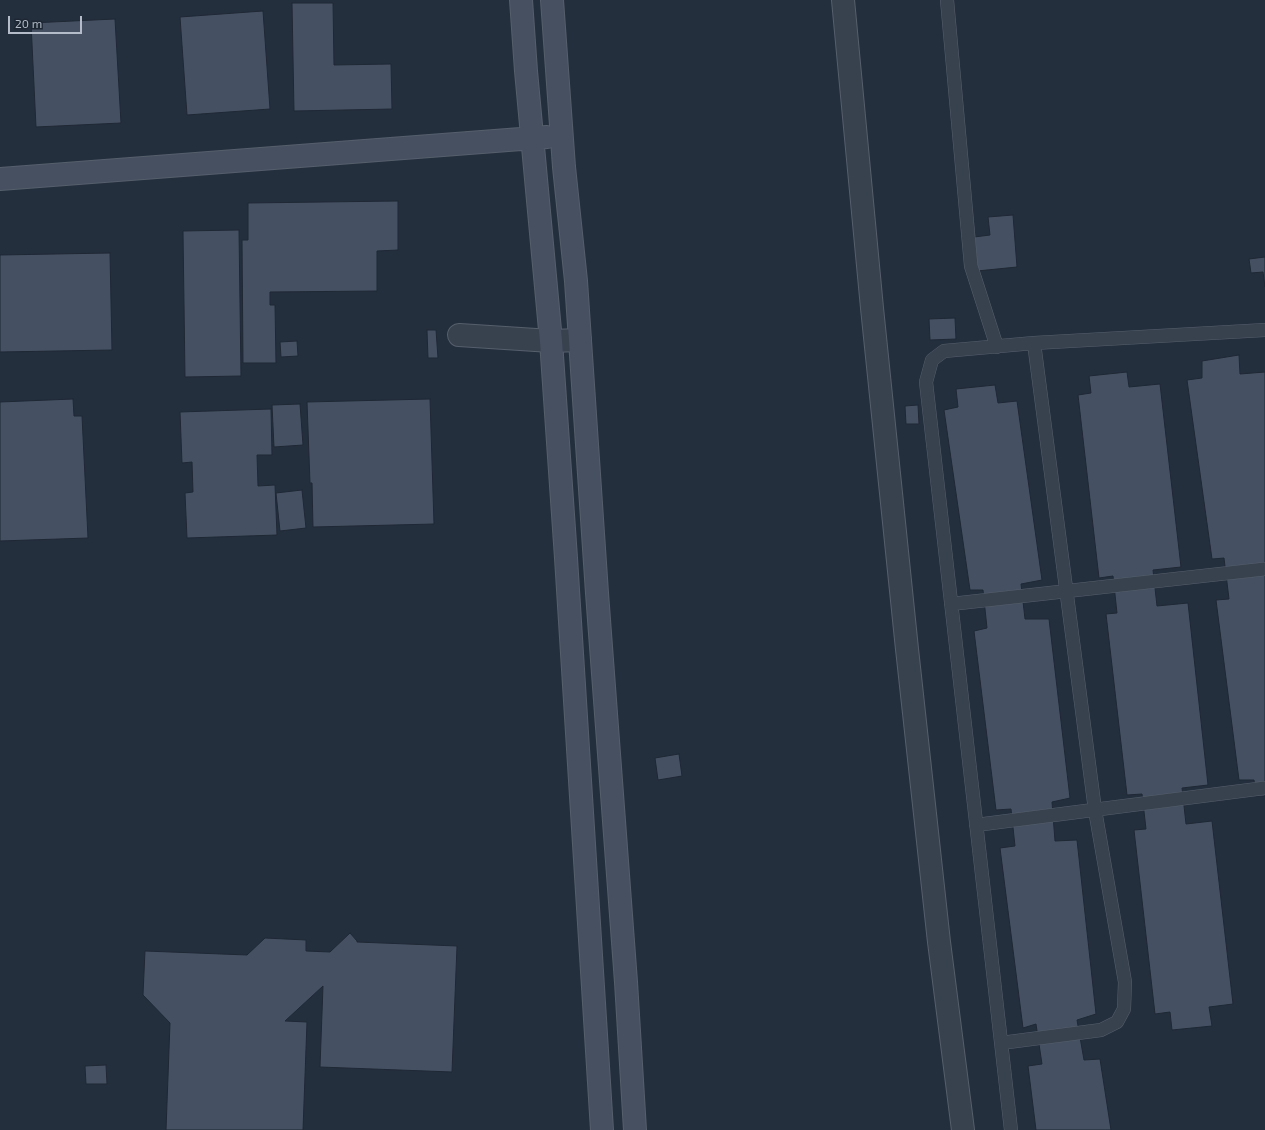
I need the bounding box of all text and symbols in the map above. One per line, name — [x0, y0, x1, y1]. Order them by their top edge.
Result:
scale bar — [10, 8, 84, 34]
text: 20 m — [15, 16, 42, 30]

